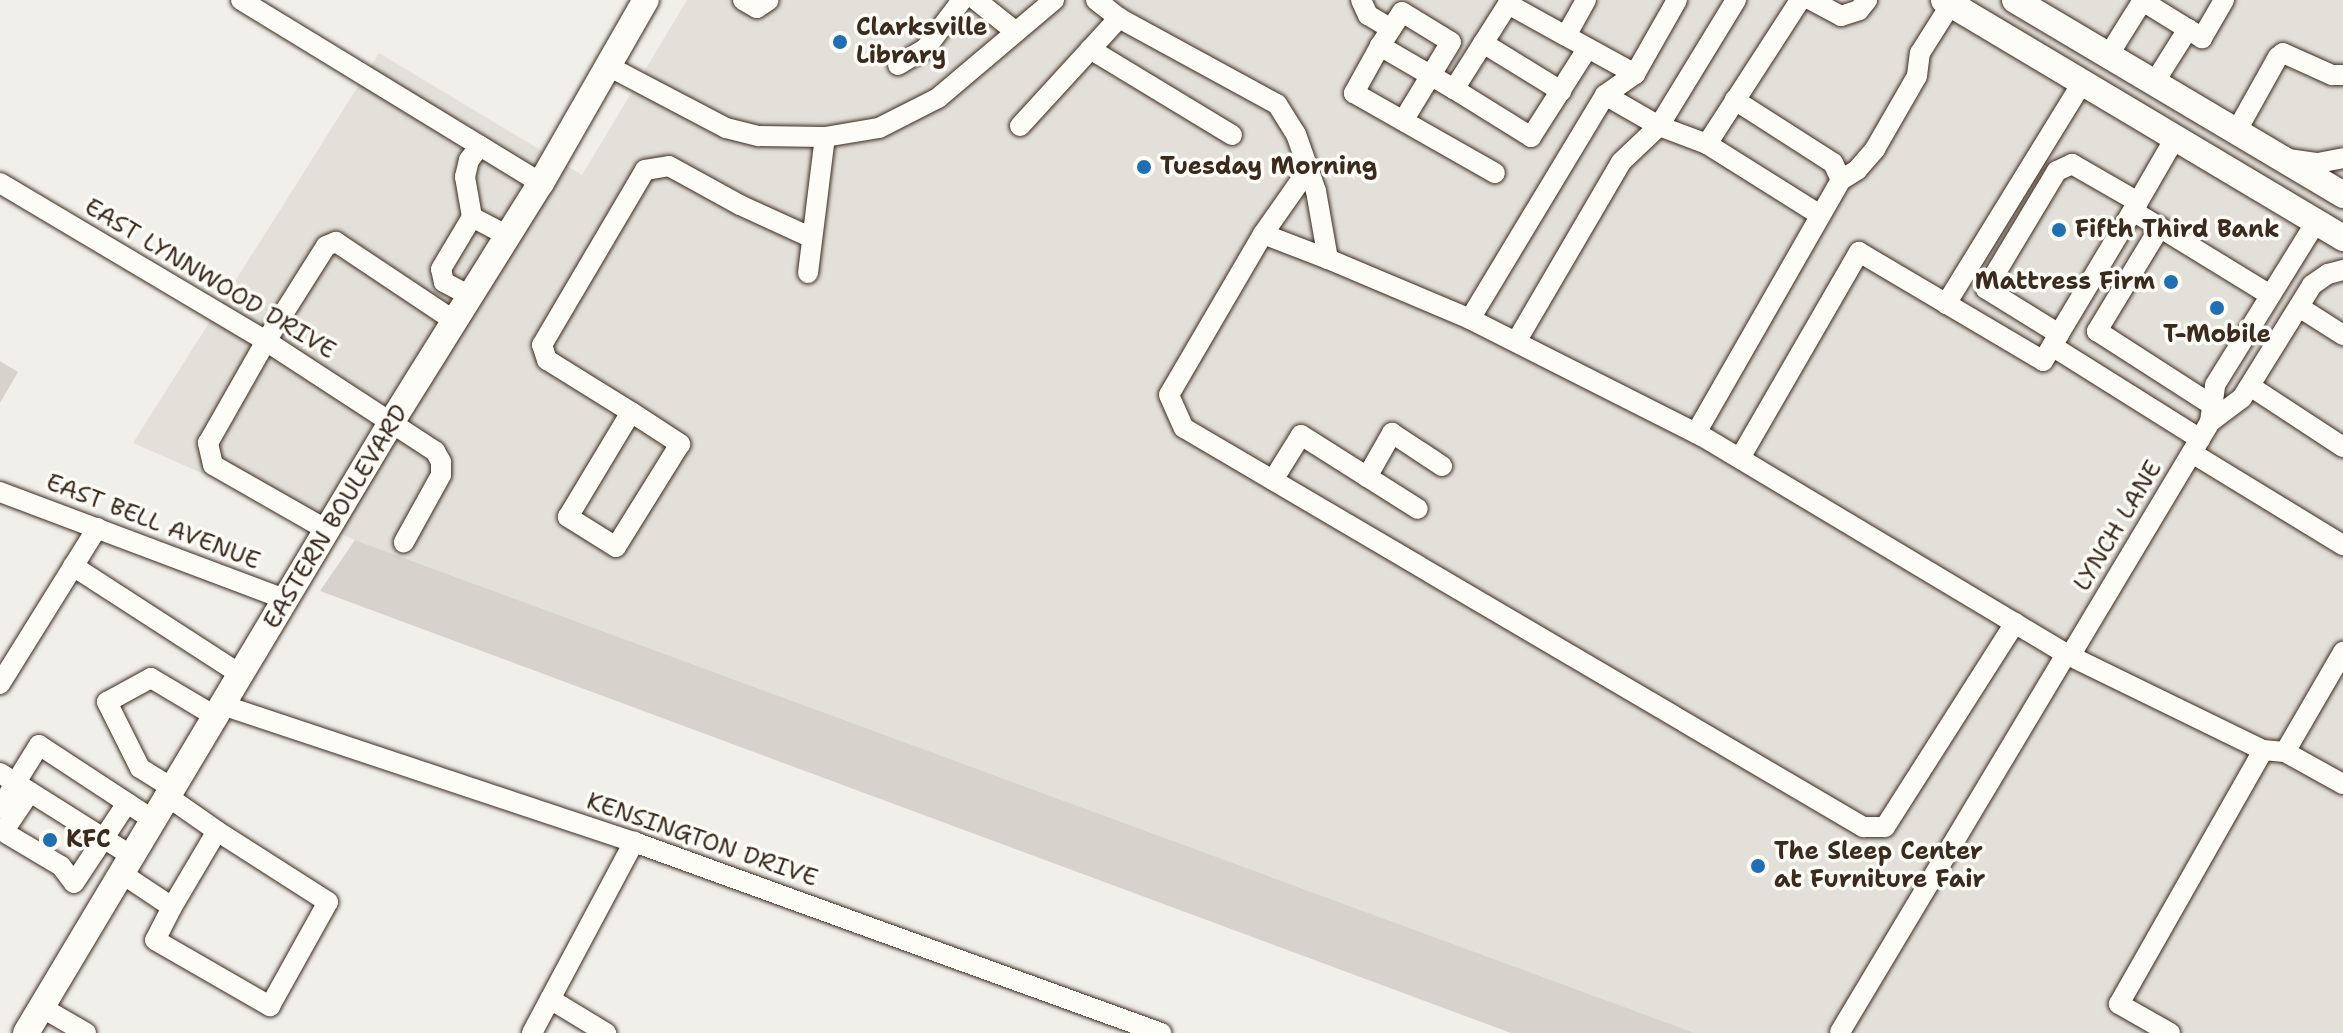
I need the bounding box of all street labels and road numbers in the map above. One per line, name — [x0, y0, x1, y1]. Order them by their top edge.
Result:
street label: EAST LYNNWOOD DRIVE — [79, 193, 341, 365]
street label: EASTERN BOULEVARD — [258, 400, 414, 634]
street label: LYNCH LANE — [2068, 456, 2168, 596]
street label: EAST BELL AVENUE — [42, 468, 264, 576]
street label: KENSINGTON DRIVE — [583, 787, 821, 893]

